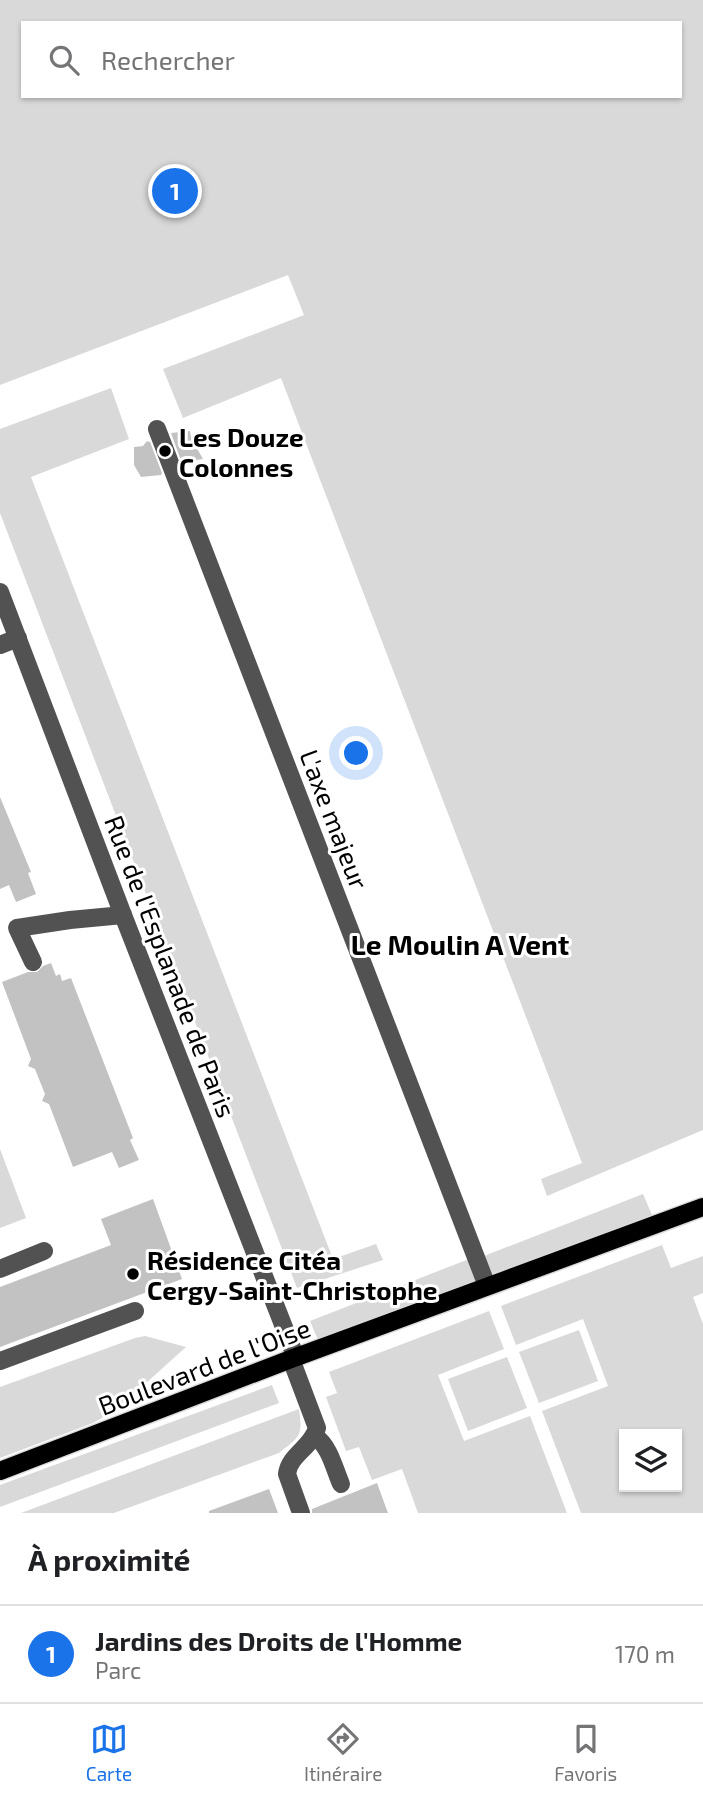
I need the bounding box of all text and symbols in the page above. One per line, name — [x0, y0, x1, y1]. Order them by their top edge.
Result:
search box — [21, 21, 682, 98]
icon: search — [45, 41, 83, 79]
text: Rechercher — [101, 44, 235, 75]
pin: 1 — [152, 165, 198, 217]
place label: Les Douze Colonnes — [179, 421, 304, 482]
marker: Les Douze Colonnes — [157, 443, 173, 459]
your location — [339, 736, 373, 770]
street label: L'axe majeur — [294, 745, 376, 893]
street label: Rue de l'Esplanade de Paris — [99, 811, 243, 1121]
district label: Le Moulin A Vent — [351, 927, 569, 961]
place label: Résidence Citéa Cergy-Saint-Christophe — [147, 1244, 437, 1306]
marker: Résidence Citéa Cergy-Saint-Christophe — [125, 1266, 141, 1282]
street label: Boulevard de l'Oise — [94, 1311, 314, 1421]
map controls — [619, 1429, 682, 1492]
button: layers — [619, 1429, 682, 1492]
text: À proximité — [28, 1541, 190, 1577]
text: Jardins des Droits de l'Homme — [95, 1625, 462, 1656]
text: 1 — [46, 1640, 56, 1668]
text: 170 m — [615, 1640, 675, 1668]
text: Parc — [95, 1656, 141, 1684]
tab: Carte — [86, 1720, 132, 1785]
tab: Itinéraire — [304, 1720, 382, 1785]
tab: Favoris — [554, 1720, 617, 1785]

